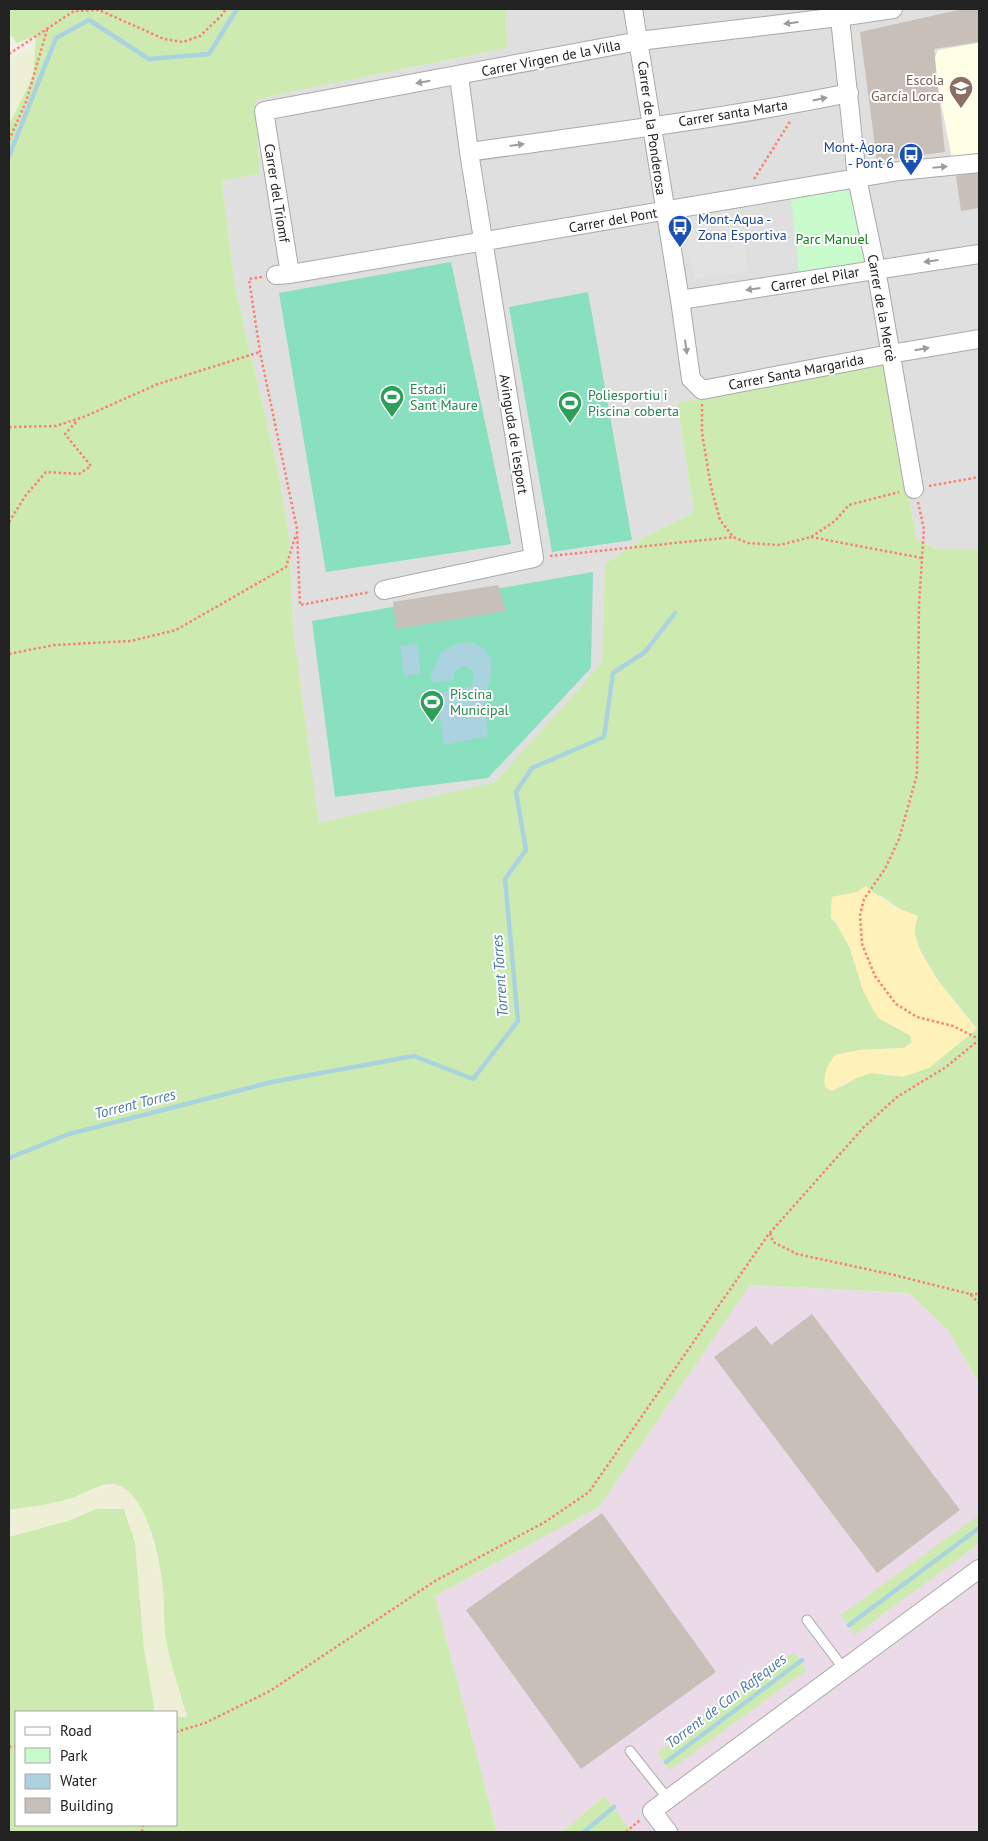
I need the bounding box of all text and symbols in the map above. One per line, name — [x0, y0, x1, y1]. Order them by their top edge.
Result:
one-way arrow — [783, 19, 799, 27]
street label: Carrer Virgen de la Villa — [480, 36, 622, 80]
street label: Carrer de la Ponderosa — [634, 60, 670, 196]
place label: Escola García Lorca — [871, 71, 944, 105]
school or university icon: Escola García Lorca — [948, 75, 974, 109]
one-way arrow — [416, 78, 431, 86]
one-way arrow — [813, 94, 829, 102]
street label: Carrer santa Marta — [677, 95, 789, 131]
place label: Mont-Àgora - Pont 6 — [824, 138, 894, 172]
one-way arrow — [509, 141, 525, 149]
street label: Carrer del Triomf — [260, 142, 294, 244]
bus stop icon: Mont-Àgora - Pont 6 — [898, 142, 924, 176]
one-way arrow — [933, 163, 949, 171]
street label: Carrer del Pont — [567, 203, 659, 237]
place label: Mont-Aqua - Zona Esportiva — [698, 210, 787, 244]
bus stop icon: Mont-Aqua - Zona Esportiva — [667, 214, 693, 248]
park label: Parc Manuel — [795, 230, 869, 248]
street label: Carrer de la Mercè — [864, 253, 900, 363]
one-way arrow — [923, 257, 939, 265]
street label: Carrer del Pilar — [769, 262, 861, 296]
one-way arrow — [745, 286, 761, 294]
one-way arrow — [682, 340, 690, 356]
one-way arrow — [915, 344, 931, 352]
street label: Carrer Santa Margarida — [727, 350, 865, 394]
street label: Avinguda de l'esport — [496, 373, 532, 496]
place label: Estadi Sant Maure — [410, 380, 478, 414]
sports icon: Estadi Sant Maure — [379, 384, 405, 418]
place label: Poliesportiu i Piscina coberta — [588, 386, 679, 420]
sports icon: Poliesportiu i Piscina coberta — [557, 390, 583, 424]
place label: Piscina Municipal — [450, 685, 509, 719]
sports icon: Piscina Municipal — [419, 689, 445, 723]
water label: Torrent Torres — [487, 934, 512, 1018]
water label: Torrent Torres — [92, 1084, 178, 1123]
water label: Torrent de Can Rafeques — [661, 1649, 790, 1752]
legend — [15, 1711, 178, 1826]
text: Road — [60, 1721, 92, 1740]
text: Park — [60, 1746, 88, 1765]
text: Water — [60, 1771, 97, 1790]
text: Building — [60, 1796, 114, 1815]

